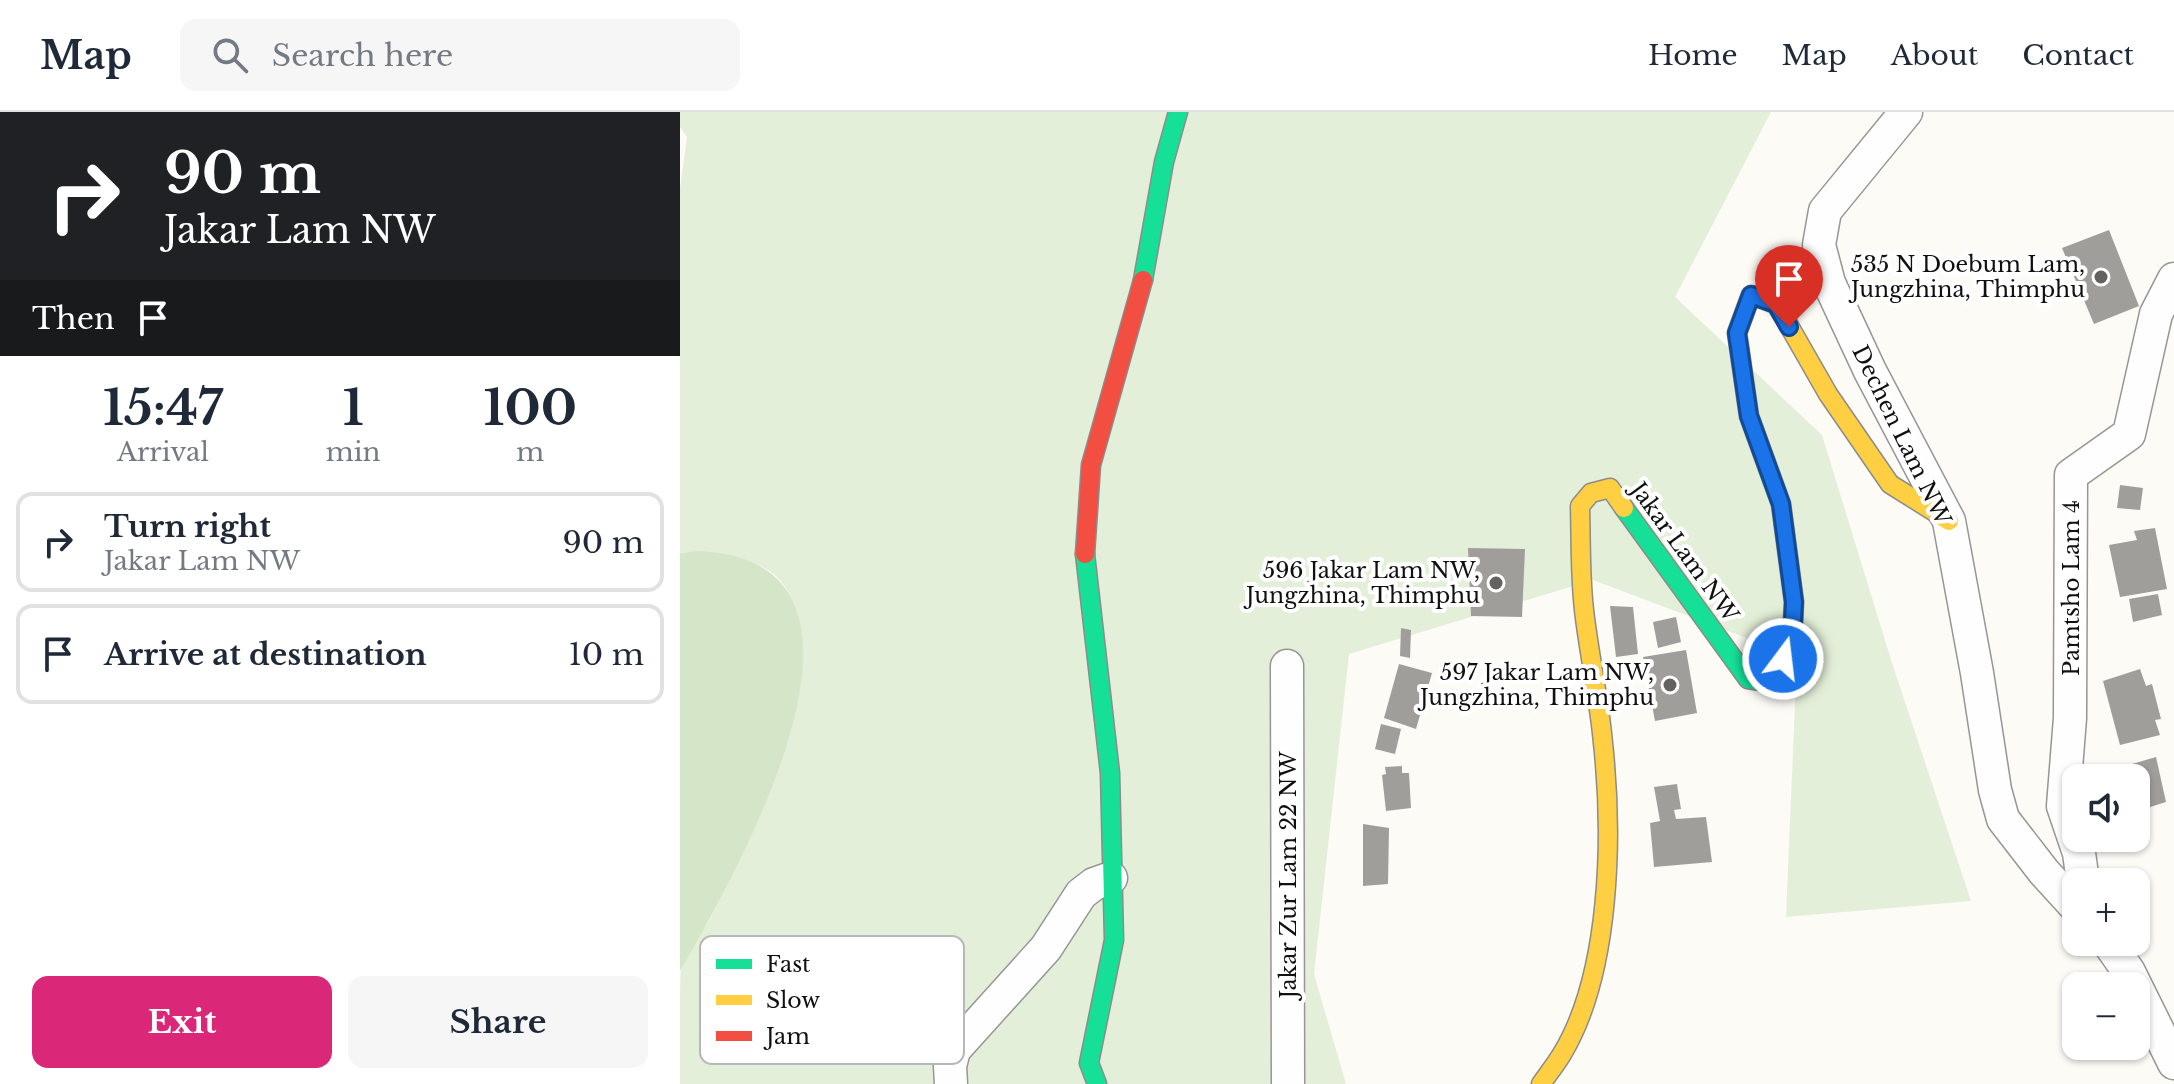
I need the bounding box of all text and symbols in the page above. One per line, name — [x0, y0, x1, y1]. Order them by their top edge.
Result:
search box — [180, 19, 740, 91]
text: Map — [40, 32, 132, 79]
icon: search — [208, 33, 252, 77]
text: Search here — [272, 37, 453, 74]
text: Home — [1648, 38, 1738, 73]
text: Map — [1782, 38, 1847, 73]
text: About — [1891, 38, 1978, 73]
text: Contact — [2022, 38, 2134, 73]
text: 90 m — [164, 139, 321, 208]
icon: right — [32, 144, 136, 248]
text: Jakar Lam NW — [164, 208, 436, 253]
pin — [1755, 245, 1823, 327]
place label: 535 N Doebum Lam, Jungzhina, Thimphu — [1848, 251, 2085, 303]
icon: arrive — [1767, 257, 1811, 301]
marker: 535 N Doebum Lam, Jungzhina, Thimphu — [2092, 268, 2110, 286]
icon: arrive — [131, 296, 175, 340]
text: Then — [32, 300, 115, 337]
street label: Dechen Lam NW — [1846, 341, 1957, 531]
text: 15:47 — [103, 378, 223, 438]
text: 1 — [343, 378, 364, 438]
text: 100 — [484, 378, 577, 438]
text: Arrival — [117, 436, 209, 468]
text: min — [326, 436, 381, 468]
text: m — [516, 436, 544, 468]
street label: Jakar Lam NW — [1623, 475, 1745, 628]
street label: Pamtsho Lam 4 — [2058, 500, 2085, 676]
text: Turn right — [104, 508, 271, 545]
icon: right — [36, 520, 80, 564]
text: 90 m — [562, 524, 644, 561]
text: Jakar Lam NW — [104, 545, 300, 577]
place label: 596 Jakar Lam NW, Jungzhina, Thimphu — [1243, 557, 1480, 609]
marker: 596 Jakar Lam NW, Jungzhina, Thimphu — [1487, 574, 1505, 592]
position arrow — [1741, 617, 1825, 701]
icon: arrive — [36, 632, 80, 676]
text: Arrive at destination — [104, 636, 427, 673]
text: 10 m — [568, 636, 644, 673]
place label: 597 Jakar Lam NW, Jungzhina, Thimphu — [1417, 659, 1654, 711]
marker: 597 Jakar Lam NW, Jungzhina, Thimphu — [1661, 676, 1679, 694]
street label: Jakar Zur Lam 22 NW — [1275, 750, 1302, 1002]
map controls — [2062, 764, 2150, 1060]
button: sound — [2062, 764, 2150, 852]
button: + — [2062, 868, 2150, 956]
legend — [700, 936, 964, 1064]
text: Fast — [766, 951, 811, 978]
button: − — [2062, 972, 2150, 1060]
button: Exit — [32, 976, 332, 1068]
button: Share — [348, 976, 648, 1068]
text: Slow — [766, 987, 820, 1014]
text: Jam — [763, 1023, 810, 1050]

